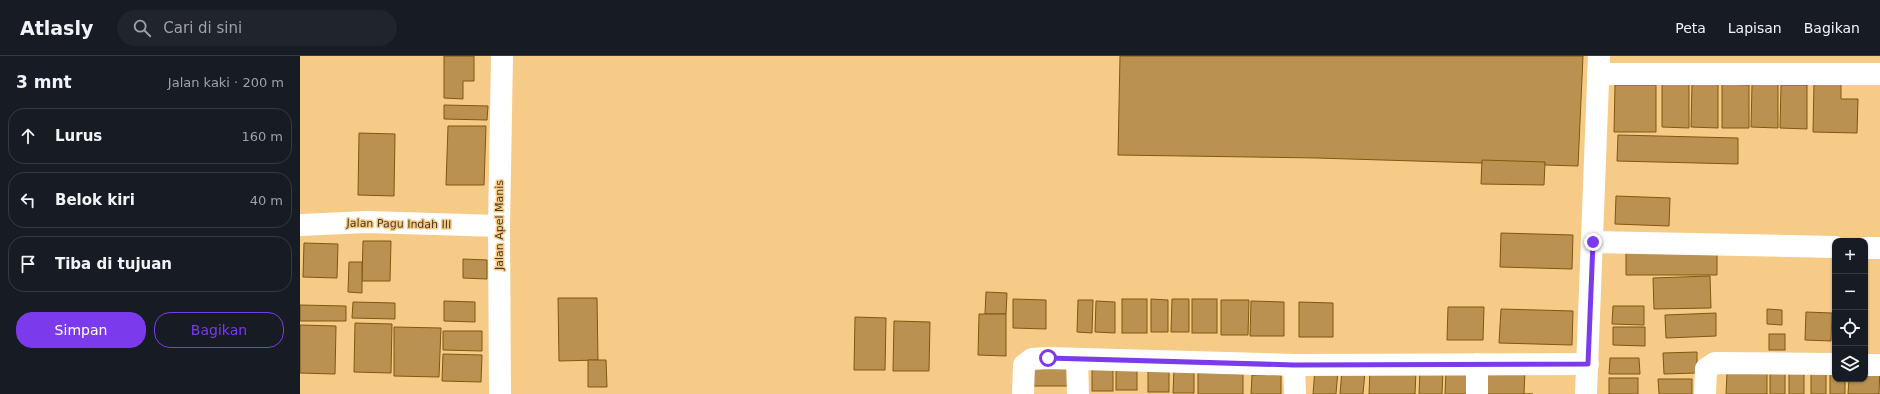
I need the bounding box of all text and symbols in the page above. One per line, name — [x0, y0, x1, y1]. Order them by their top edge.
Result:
search box — [117, 10, 397, 46]
text: Atlasly — [20, 17, 93, 39]
icon: search — [131, 17, 153, 39]
text: Cari di sini — [163, 19, 242, 37]
text: Peta — [1675, 20, 1706, 36]
text: Lapisan — [1728, 20, 1782, 36]
text: Bagikan — [1804, 20, 1860, 36]
text: 3 mnt — [16, 72, 72, 92]
text: Jalan kaki · 200 m — [168, 75, 284, 90]
icon: ahead — [17, 125, 39, 147]
text: Lurus — [55, 127, 102, 145]
text: 160 m — [241, 129, 283, 144]
street label: Jalan Apel Manis — [493, 180, 506, 271]
icon: left — [17, 189, 39, 211]
text: Belok kiri — [55, 191, 135, 209]
text: 40 m — [250, 193, 283, 208]
street label: Jalan Pagu Indah III — [346, 217, 451, 231]
route end — [1584, 233, 1602, 251]
map controls — [1832, 238, 1868, 382]
button: + — [1832, 238, 1868, 274]
icon: arrive — [17, 253, 39, 275]
text: Tiba di tujuan — [55, 255, 172, 273]
button: − — [1832, 274, 1868, 310]
button: locate — [1832, 310, 1868, 346]
button: Simpan — [16, 312, 146, 348]
button: Bagikan — [154, 312, 284, 348]
button: layers — [1832, 346, 1868, 382]
route start — [1039, 349, 1057, 367]

